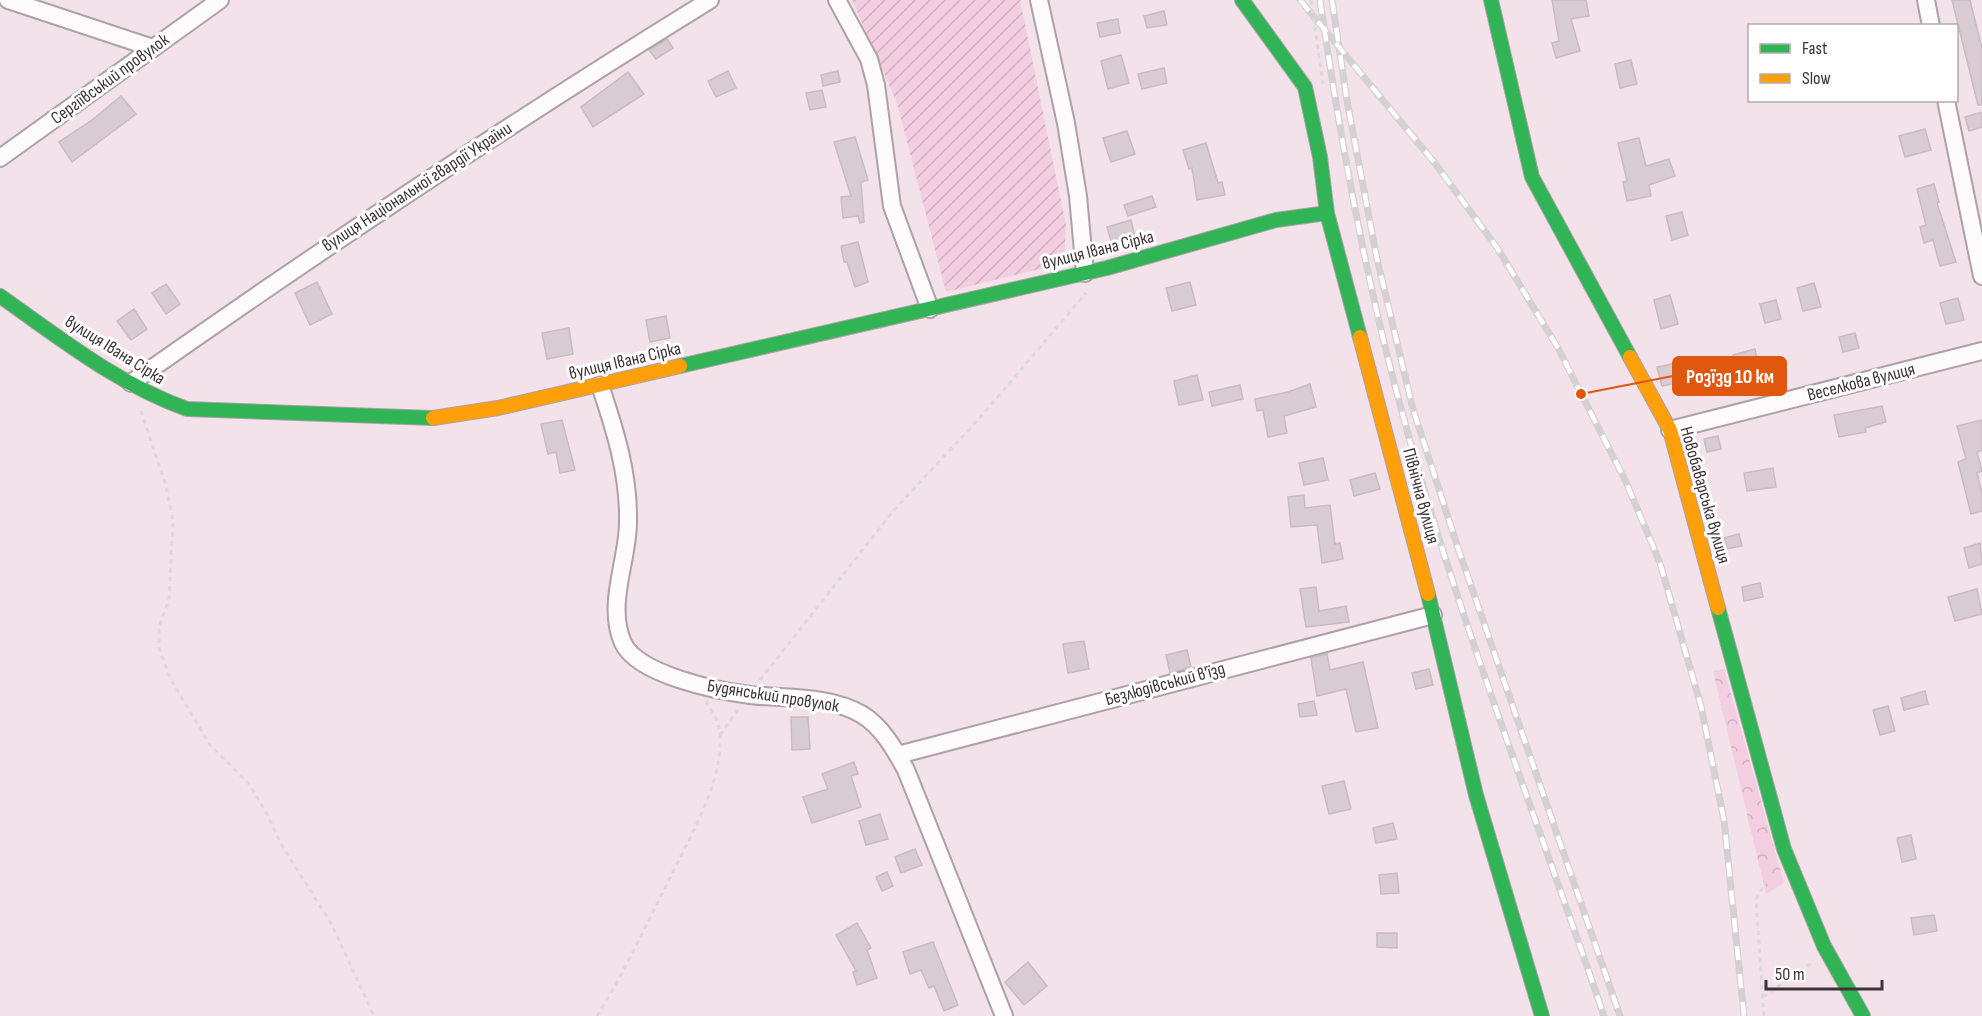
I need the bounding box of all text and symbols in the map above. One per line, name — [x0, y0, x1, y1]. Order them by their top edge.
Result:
legend — [1748, 24, 1958, 102]
street label: Сергіївський провулок — [47, 29, 173, 129]
text: Fast — [1802, 38, 1828, 59]
text: Slow — [1802, 68, 1831, 89]
street label: вулиця Національної гвардії України — [318, 118, 516, 256]
street label: вулиця Івана Сірка — [1040, 226, 1156, 274]
street label: вулиця Івана Сірка — [61, 311, 169, 389]
street label: вулиця Івана Сірка — [567, 338, 683, 384]
callout: Розїзд 10 км — [1673, 357, 1786, 395]
street label: Веселкова вулиця — [1805, 358, 1917, 406]
text: Розїзд 10 км — [1686, 365, 1774, 389]
street label: Новобаварська вулиця — [1675, 424, 1735, 566]
street label: Північна вулиця — [1398, 446, 1444, 546]
street label: Безлюдівський в'їзд — [1103, 658, 1227, 710]
street label: Будянський провулок — [706, 675, 841, 717]
scale bar — [1766, 953, 1882, 991]
text: 50 m — [1775, 964, 1805, 985]

